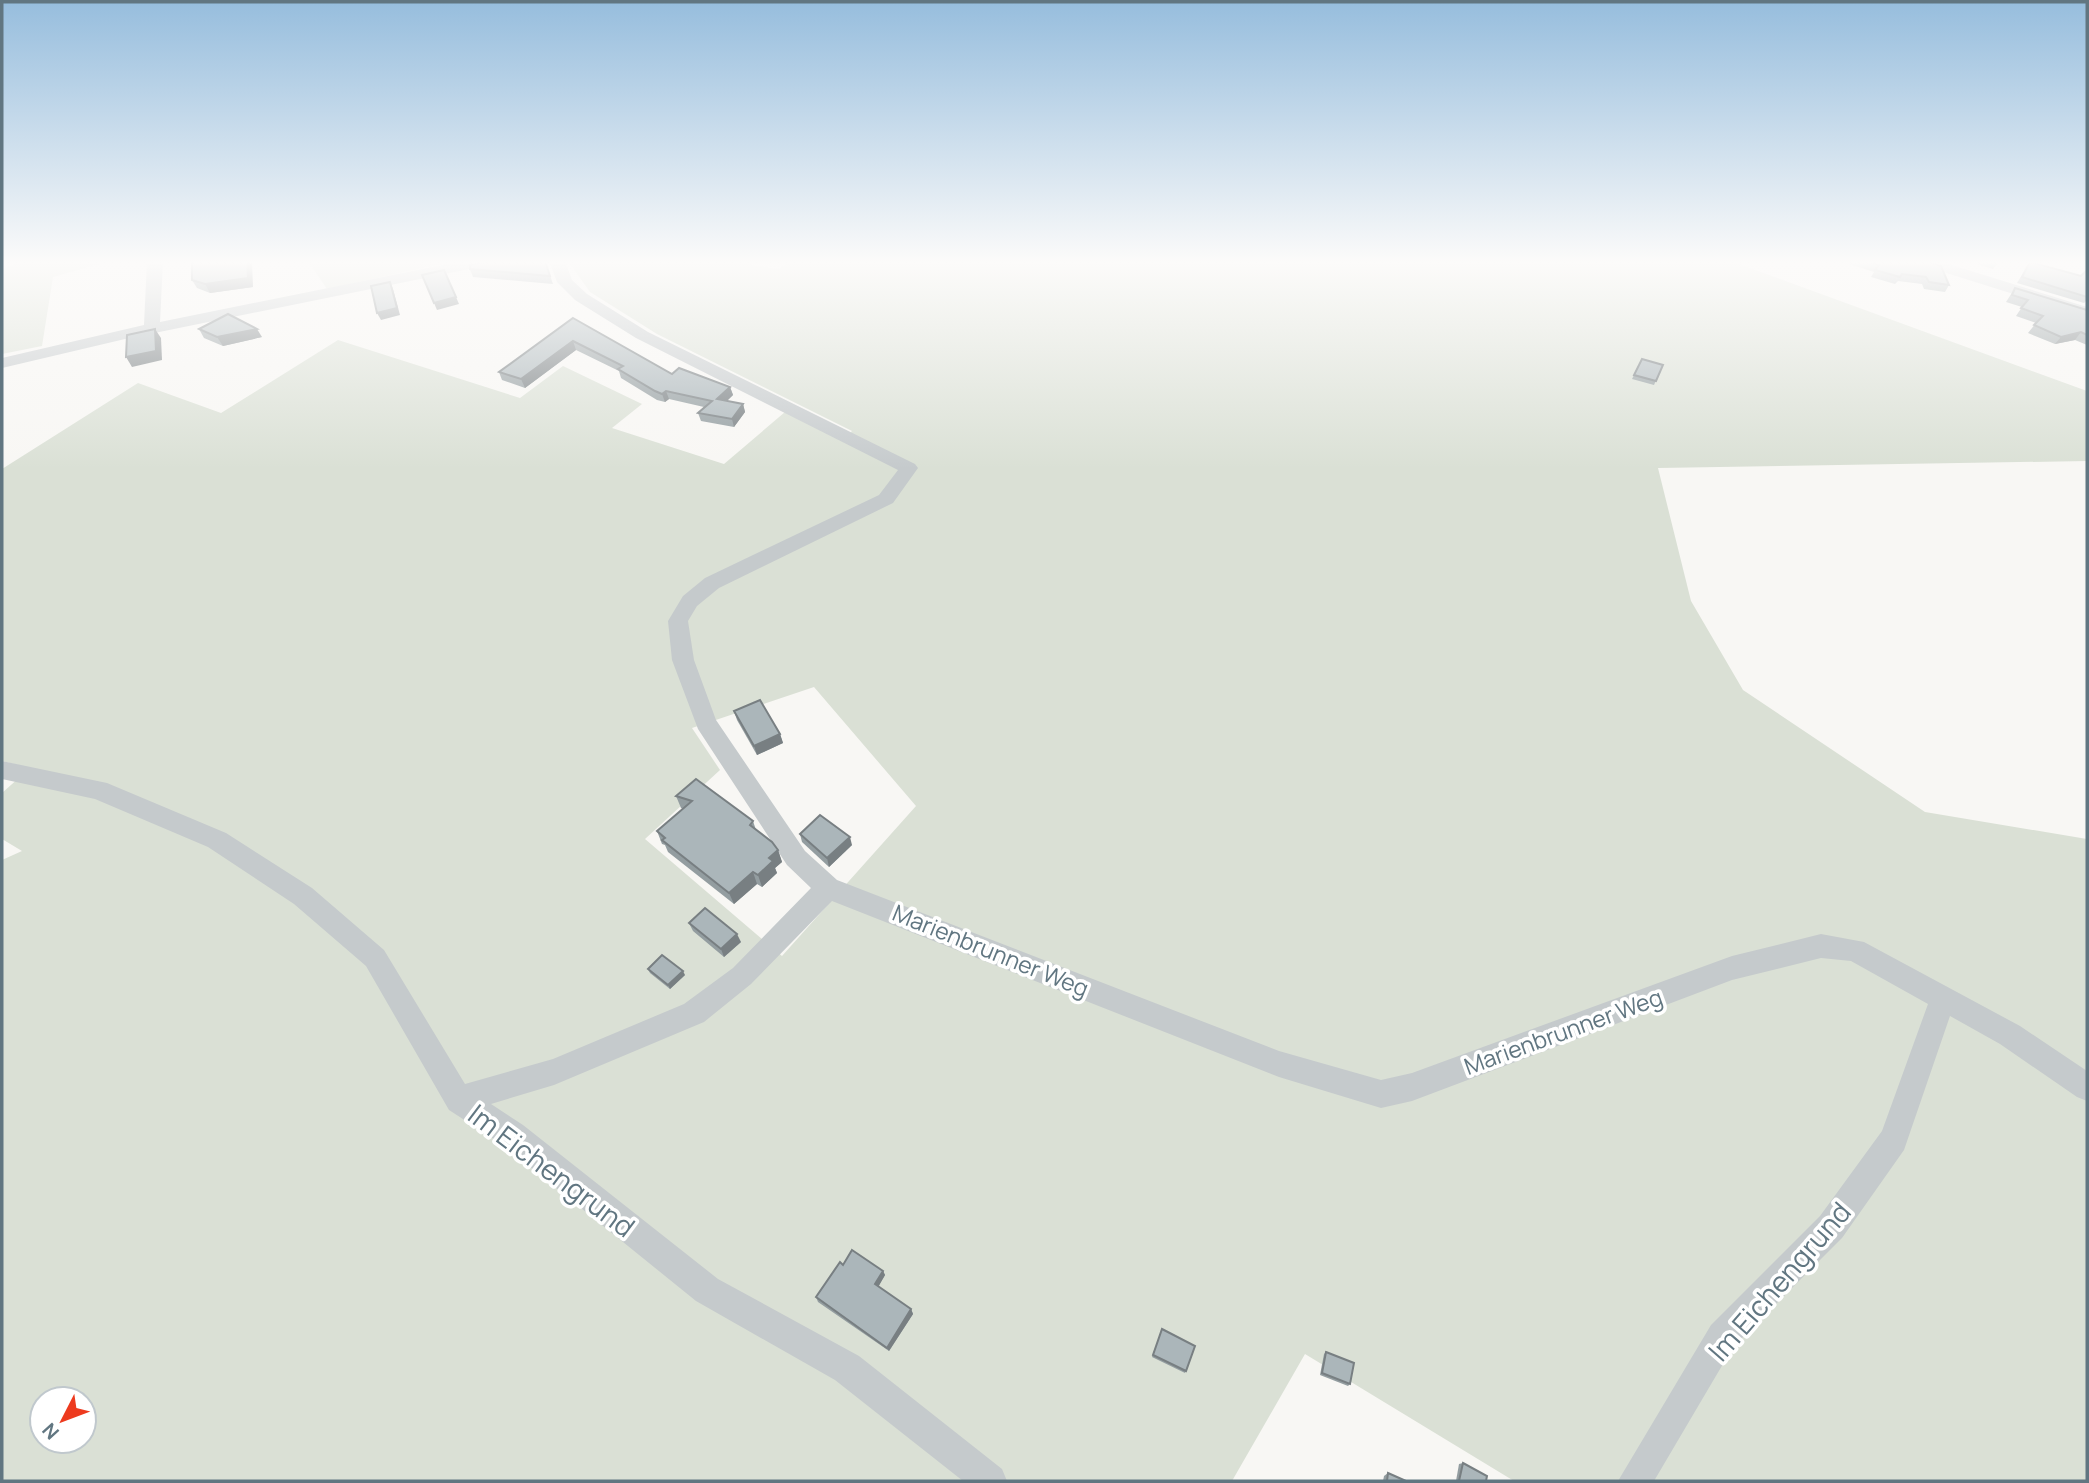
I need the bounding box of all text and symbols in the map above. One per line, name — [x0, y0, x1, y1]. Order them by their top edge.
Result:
street label: Marienbrunner Weg — [888, 896, 1094, 1004]
street label: Marienbrunner Weg — [1459, 980, 1667, 1082]
street label: Im Eichengrund — [461, 1095, 643, 1245]
street label: Im Eichengrund — [1699, 1193, 1859, 1369]
north arrow — [28, 1385, 98, 1455]
text: N — [36, 1418, 65, 1445]

